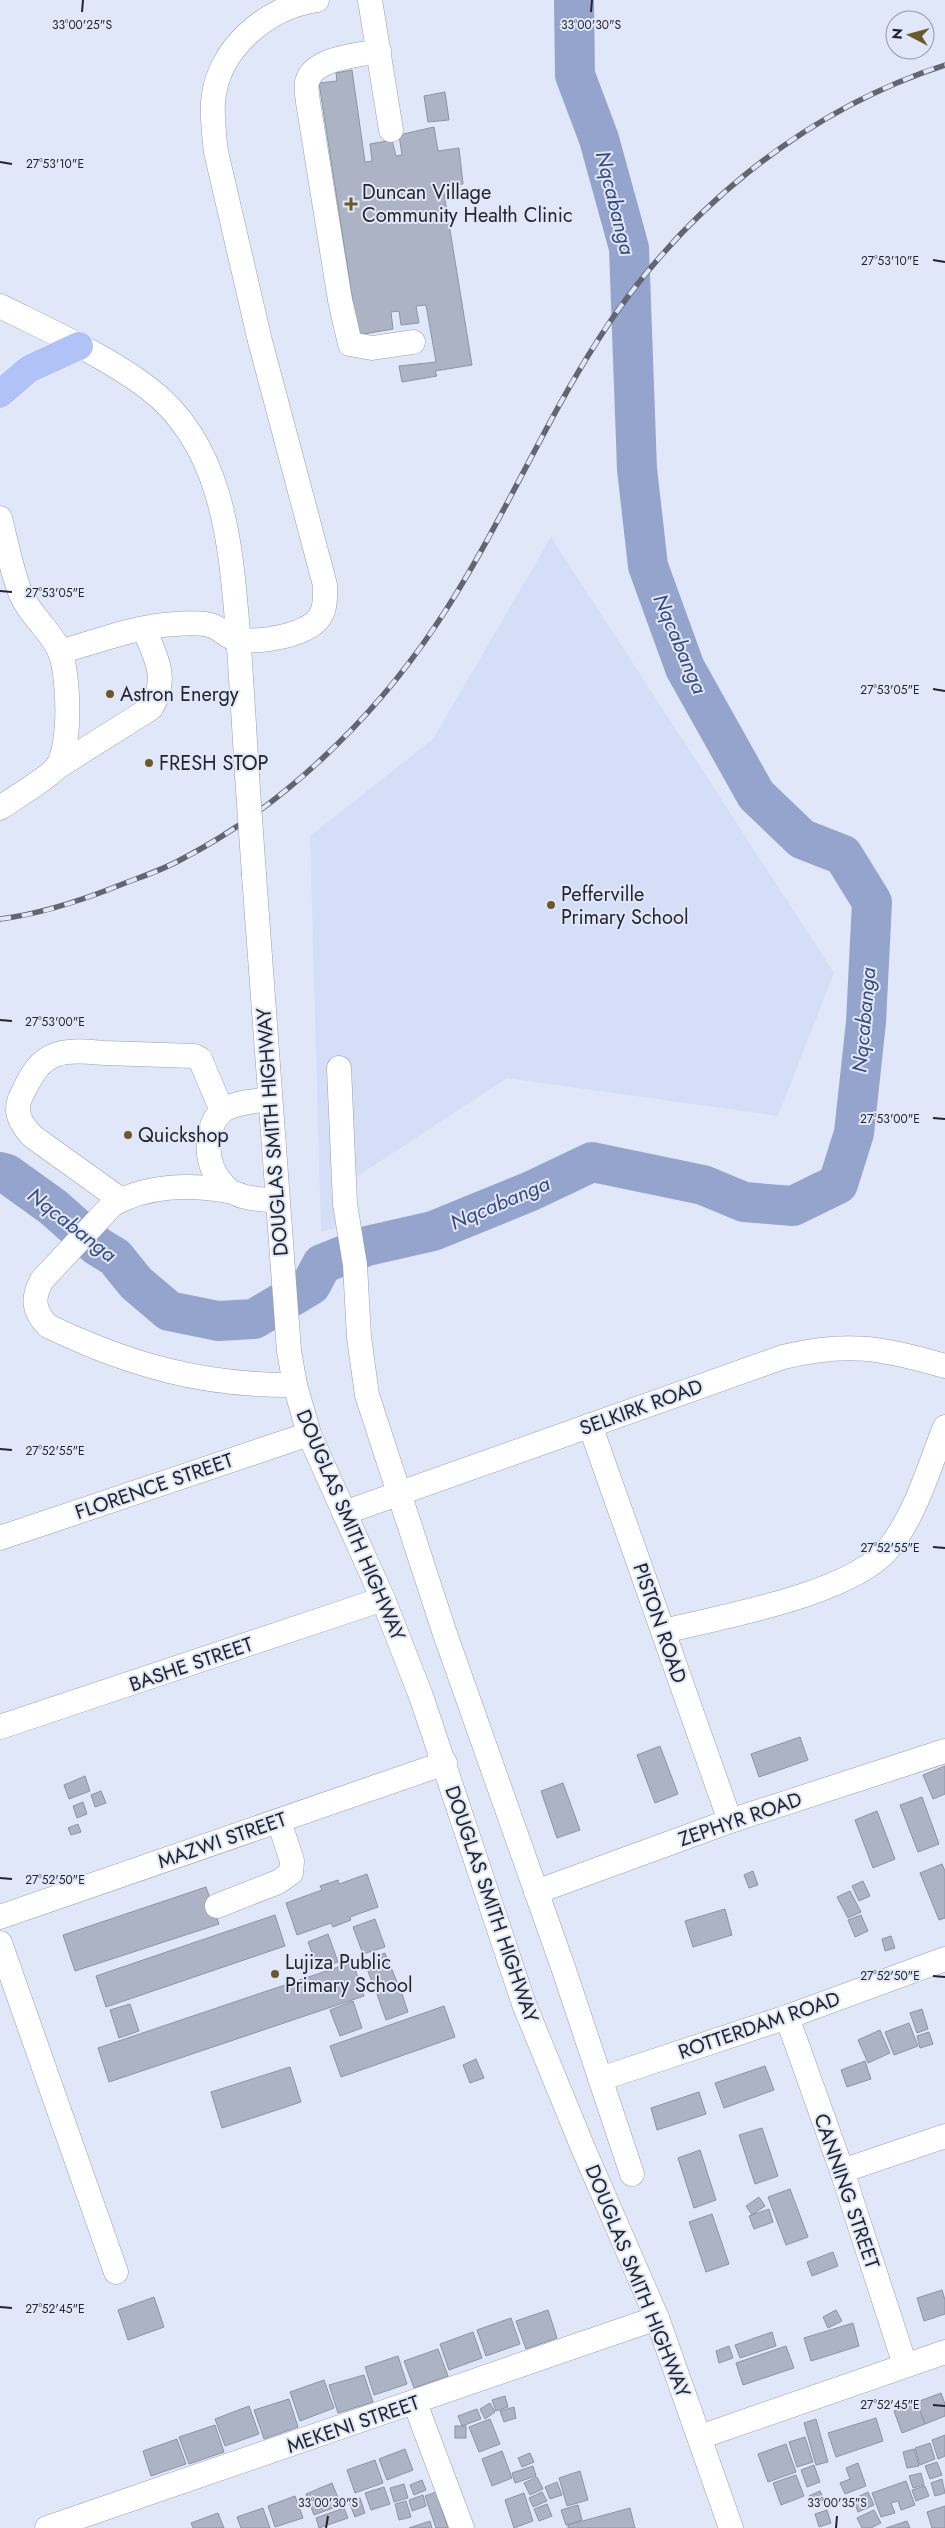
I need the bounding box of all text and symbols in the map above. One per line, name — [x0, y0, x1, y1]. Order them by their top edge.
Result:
north arrow — [885, 10, 935, 60]
text: 33°00'25"S — [52, 16, 112, 34]
text: 33°00'30"S — [561, 16, 622, 34]
text: N — [887, 27, 908, 40]
water label: Nqcabanga — [588, 148, 642, 258]
text: 27°53'10"E — [26, 155, 84, 173]
place label: Duncan Village Community Health Clinic — [362, 178, 573, 230]
marker: Duncan Village Community Health Clinic — [344, 197, 358, 211]
text: 27°53'10"E — [861, 252, 919, 270]
text: 27°53'05"E — [25, 584, 85, 602]
water label: Nqcabanga — [646, 589, 715, 699]
place label: Astron Energy — [120, 680, 239, 709]
text: 27°53'05"E — [860, 681, 920, 699]
marker: Astron Energy — [104, 688, 116, 700]
place label: FRESH STOP — [159, 749, 269, 778]
marker: FRESH STOP — [143, 757, 155, 769]
place label: Pefferville Primary School — [561, 880, 689, 932]
marker: Pefferville Primary School — [545, 899, 557, 911]
water label: Nqcabanga — [844, 966, 884, 1074]
street label: DOUGLAS SMITH HIGHWAY — [249, 1006, 296, 1257]
text: 27°53'00"E — [25, 1013, 85, 1031]
text: 27°53'00"E — [860, 1110, 920, 1128]
place label: Quickshop — [138, 1121, 229, 1150]
marker: Quickshop — [122, 1129, 134, 1141]
water label: Nqcabanga — [445, 1168, 555, 1237]
water label: Nqcabanga — [21, 1181, 123, 1270]
street label: SELKIRK ROAD — [576, 1372, 707, 1443]
street label: DOUGLAS SMITH HIGHWAY — [289, 1405, 413, 1646]
text: 27°52'55"E — [25, 1442, 85, 1460]
street label: FLORENCE STREET — [71, 1446, 238, 1527]
text: 27°52'55"E — [860, 1539, 920, 1557]
street label: PISTON ROAD — [625, 1559, 694, 1687]
street label: BASHE STREET — [125, 1630, 258, 1699]
street label: DOUGLAS SMITH HIGHWAY — [437, 1782, 546, 2027]
street label: ZEPHYR ROAD — [675, 1785, 806, 1854]
street label: MAZWI STREET — [154, 1805, 291, 1876]
text: 27°52'50"E — [25, 1871, 85, 1889]
place label: Lujiza Public Primary School — [285, 1948, 413, 2000]
text: 27°52'50"E — [860, 1967, 920, 1985]
marker: Lujiza Public Primary School — [269, 1968, 281, 1980]
street label: ROTTERDAM ROAD — [674, 1984, 844, 2067]
street label: CANNING STREET — [806, 2110, 887, 2273]
street label: DOUGLAS SMITH HIGHWAY — [578, 2160, 698, 2403]
text: 27°52'45"E — [25, 2300, 85, 2318]
street label: MEKENI STREET — [283, 2388, 424, 2461]
text: 27°52'45"E — [860, 2396, 920, 2414]
text: 33°00'30"S — [298, 2494, 359, 2512]
text: 33°00'35"S — [807, 2494, 867, 2512]

